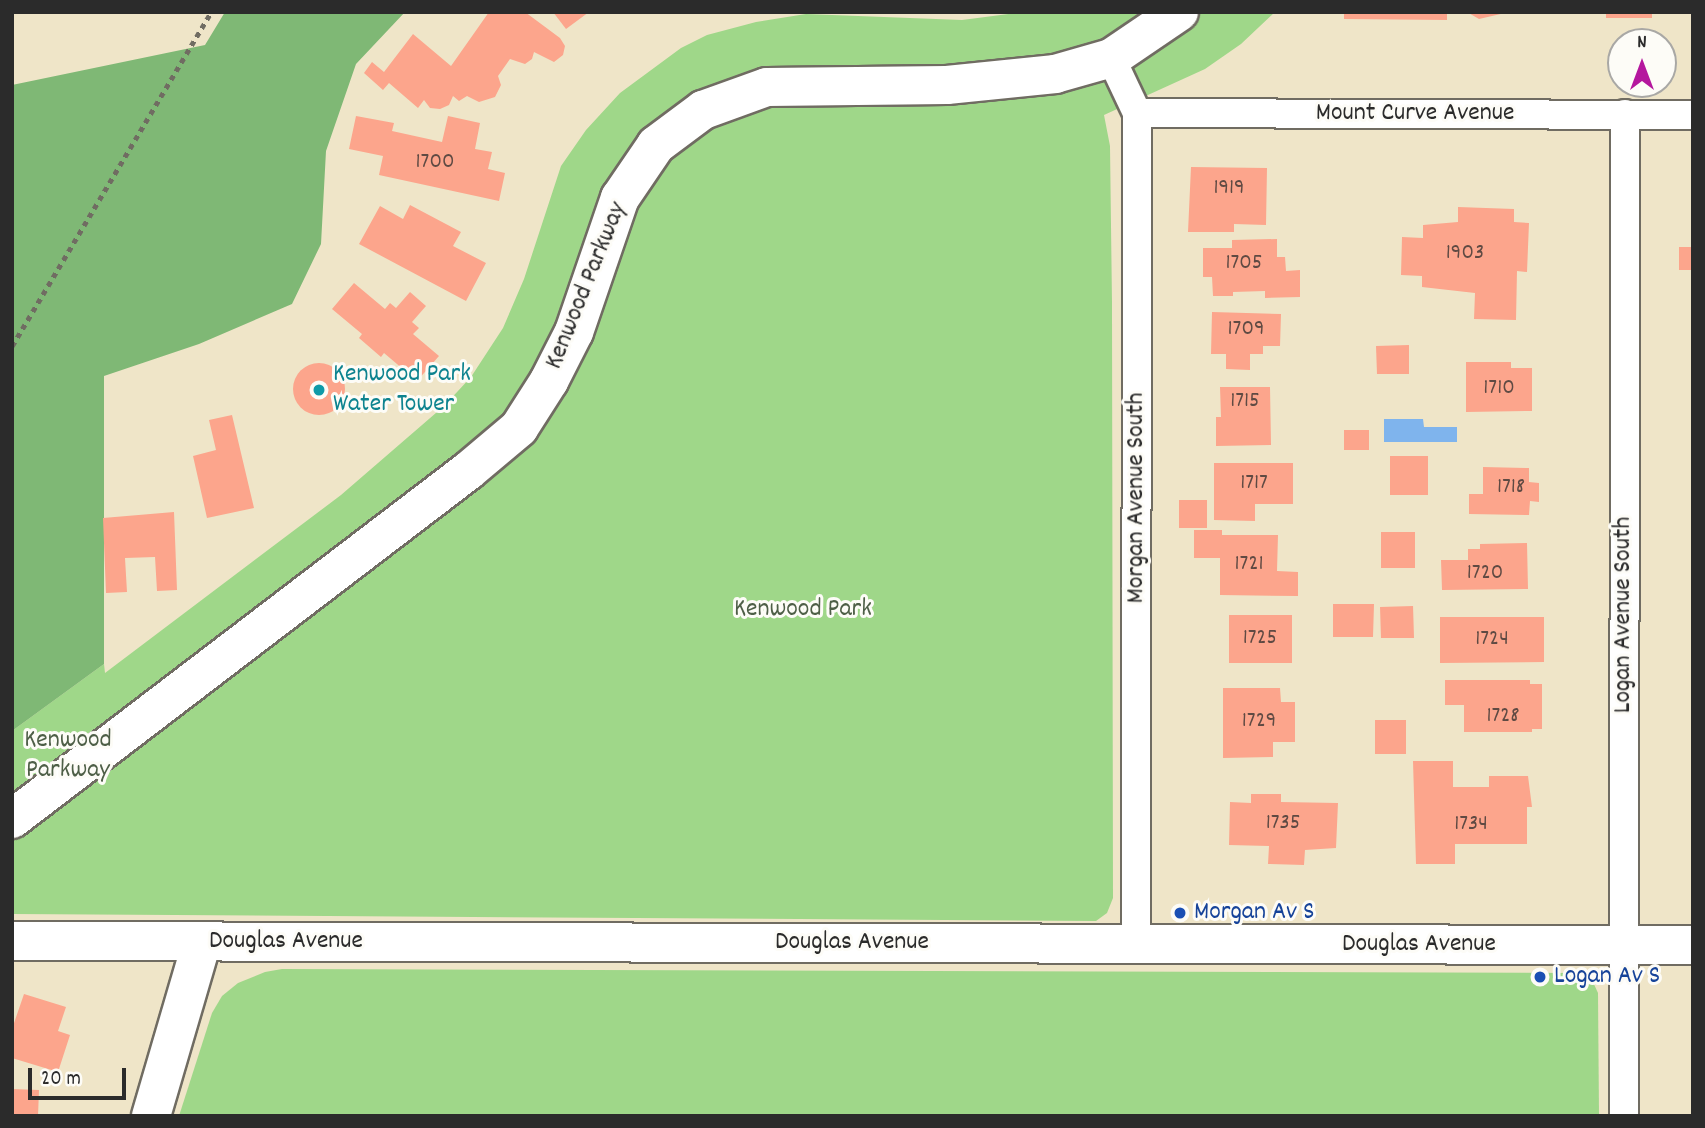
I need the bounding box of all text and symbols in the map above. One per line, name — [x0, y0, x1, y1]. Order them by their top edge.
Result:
north arrow — [1607, 28, 1677, 98]
text: N — [1637, 30, 1647, 57]
street label: Mount Curve Avenue — [1316, 98, 1514, 130]
house number: 1700 — [416, 149, 454, 177]
house number: 1919 — [1213, 175, 1245, 203]
street label: Kenwood Parkway — [539, 198, 635, 374]
house number: 1903 — [1446, 240, 1484, 268]
house number: 1705 — [1225, 250, 1263, 278]
house number: 1709 — [1228, 316, 1264, 344]
place label: Kenwood Park Water Tower — [333, 359, 471, 420]
house number: 1710 — [1483, 375, 1515, 403]
marker: Kenwood Park Water Tower — [311, 382, 327, 398]
house number: 1715 — [1230, 388, 1260, 416]
street label: Morgan Avenue South — [1121, 393, 1153, 603]
house number: 1717 — [1240, 470, 1268, 498]
house number: 1718 — [1497, 474, 1525, 502]
street label: Logan Avenue South — [1608, 517, 1640, 713]
house number: 1721 — [1235, 551, 1263, 579]
house number: 1720 — [1467, 560, 1503, 588]
park label: Kenwood Park — [734, 594, 872, 626]
house number: 1725 — [1243, 625, 1277, 653]
house number: 1724 — [1475, 626, 1509, 654]
house number: 1728 — [1486, 703, 1520, 731]
house number: 1729 — [1242, 708, 1276, 736]
park label: Kenwood Parkway — [24, 725, 112, 786]
house number: 1735 — [1266, 810, 1300, 838]
house number: 1734 — [1454, 811, 1488, 839]
place label: Morgan Av S — [1194, 897, 1314, 929]
marker: Morgan Av S — [1172, 905, 1188, 921]
street label: Douglas Avenue — [209, 926, 363, 958]
street label: Douglas Avenue — [775, 927, 929, 959]
street label: Douglas Avenue — [1342, 929, 1496, 961]
place label: Logan Av S — [1554, 961, 1660, 993]
marker: Logan Av S — [1532, 969, 1548, 985]
scale bar — [32, 1054, 130, 1098]
text: 20 m — [41, 1065, 81, 1095]

